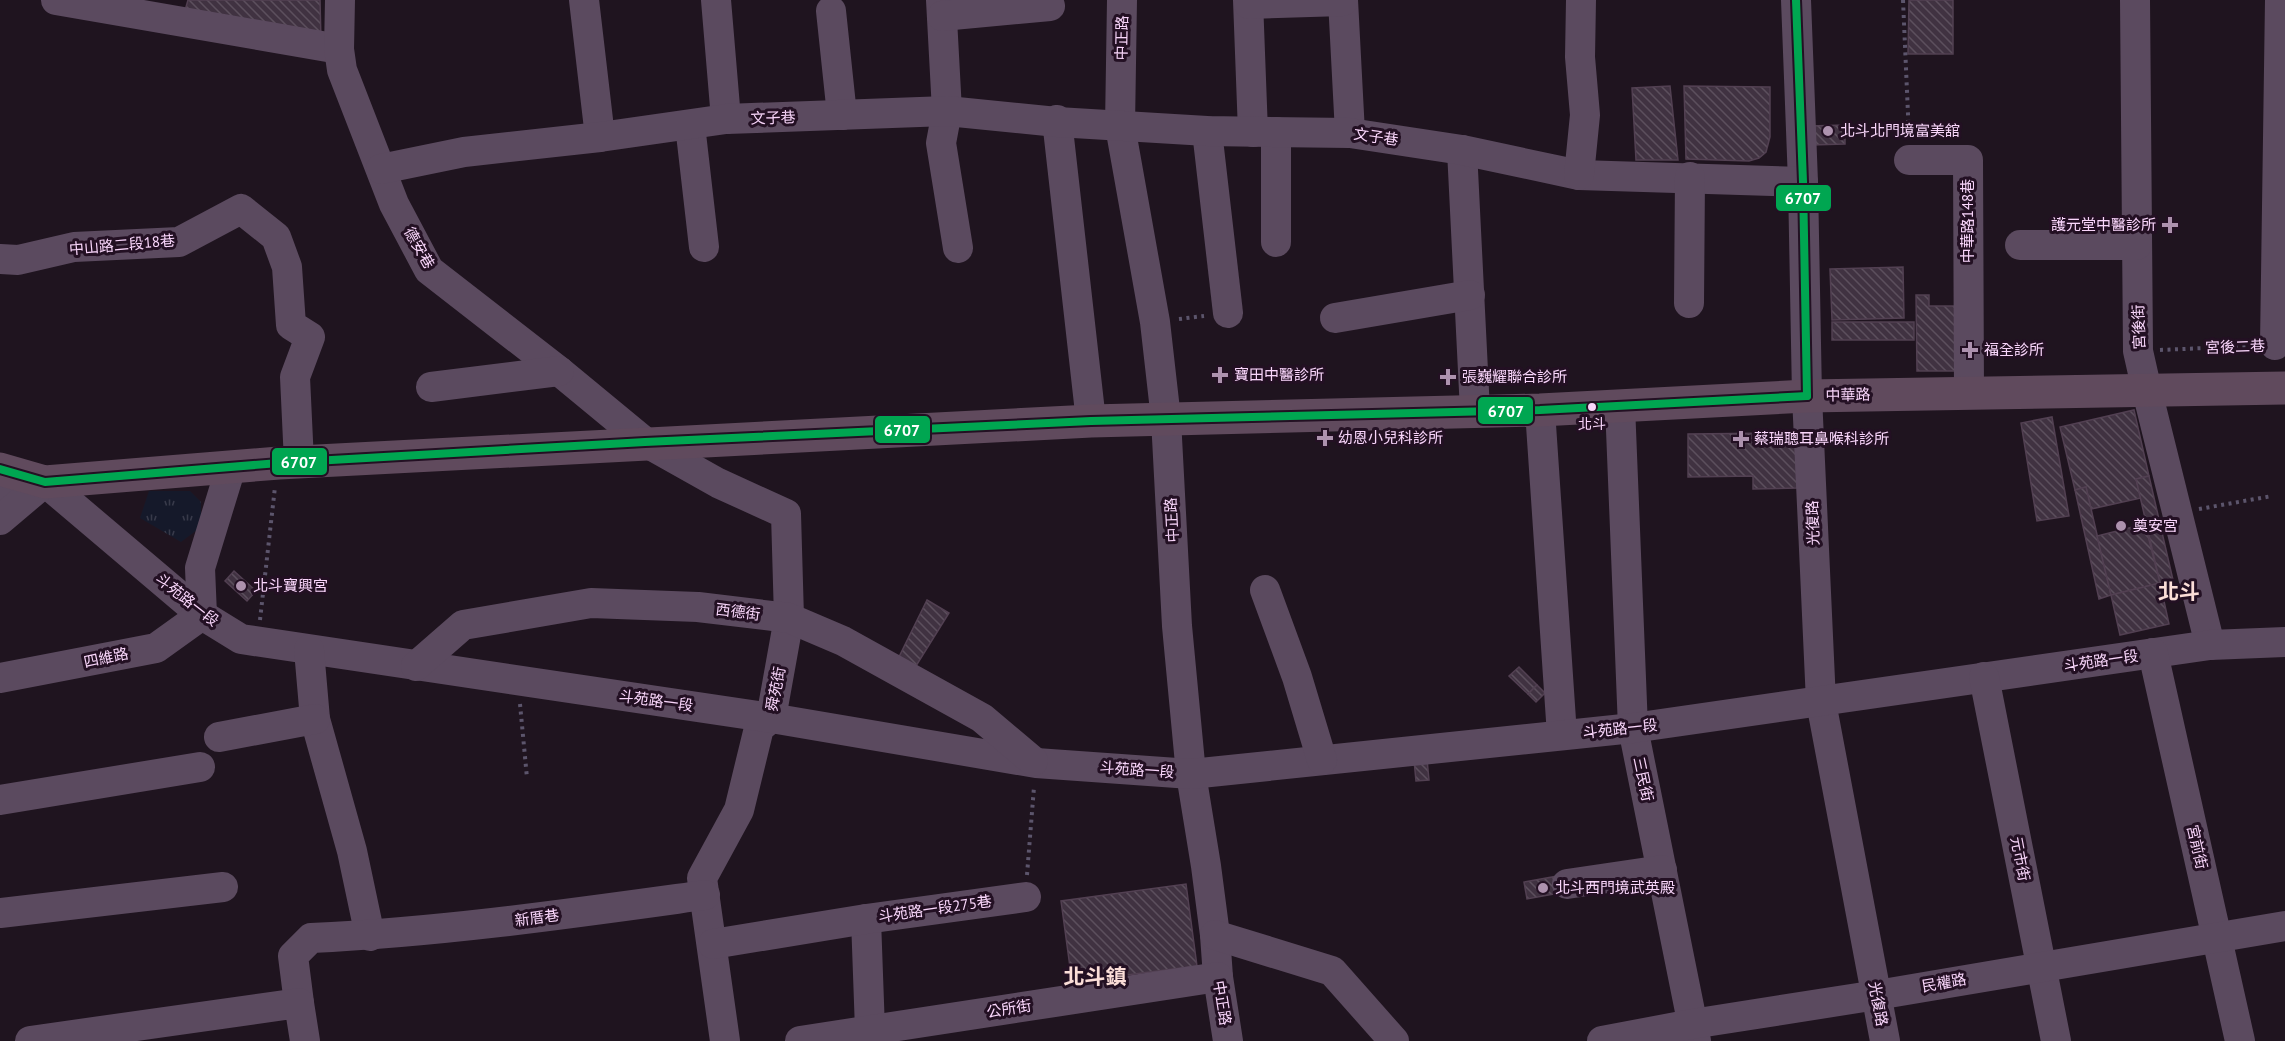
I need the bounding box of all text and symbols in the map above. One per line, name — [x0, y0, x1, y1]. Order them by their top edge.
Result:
street label: 中正路 — [1112, 15, 1131, 61]
street label: 文子巷 — [750, 107, 796, 128]
place label: 北斗北門境富美舘 — [1840, 121, 1960, 140]
street label: 文子巷 — [1352, 124, 1400, 149]
marker: 北斗北門境富美舘 — [1821, 124, 1835, 138]
street label: 中華路148巷 — [1958, 179, 1977, 263]
line badge: 6707 — [1775, 184, 1832, 212]
text: 6707 — [1785, 188, 1821, 208]
place label: 護元堂中醫診所 — [2051, 215, 2156, 234]
marker: 護元堂中醫診所 — [2161, 216, 2179, 234]
street label: 德安巷 — [400, 224, 439, 272]
street label: 中山路二段18巷 — [68, 230, 176, 259]
street label: 宮後街 — [2128, 304, 2149, 350]
street label: 宮後二巷 — [2205, 336, 2265, 357]
place label: 福全診所 — [1984, 340, 2044, 359]
marker: 福全診所 — [1961, 341, 1979, 359]
place label: 寶田中醫診所 — [1234, 365, 1324, 384]
marker: 寶田中醫診所 — [1211, 366, 1229, 384]
place label: 張巍耀聯合診所 — [1462, 367, 1567, 386]
marker: 張巍耀聯合診所 — [1439, 368, 1457, 386]
street label: 中華路 — [1825, 385, 1871, 404]
line badge: 6707 — [1477, 396, 1534, 425]
text: 6707 — [1488, 401, 1524, 421]
marker: 北斗 — [1586, 401, 1598, 413]
line badge: 6707 — [874, 415, 931, 444]
place label: 北斗 — [1578, 415, 1606, 433]
text: 6707 — [884, 420, 920, 440]
place label: 幼恩小兒科診所 — [1338, 428, 1443, 447]
marker: 幼恩小兒科診所 — [1316, 429, 1334, 447]
place label: 蔡瑞聰耳鼻喉科診所 — [1754, 429, 1889, 448]
marker: 蔡瑞聰耳鼻喉科診所 — [1732, 430, 1750, 448]
line badge: 6707 — [271, 447, 328, 476]
text: 6707 — [281, 452, 317, 472]
street label: 中正路 — [1161, 497, 1182, 543]
street label: 光復路 — [1802, 500, 1823, 546]
place label: 奠安宮 — [2133, 516, 2178, 535]
marker: 奠安宮 — [2114, 519, 2128, 533]
street label: 斗苑路一段 — [152, 569, 223, 630]
place label: 北斗寶興宮 — [253, 576, 328, 595]
district label: 北斗 — [2158, 578, 2200, 605]
marker: 北斗寶興宮 — [234, 579, 248, 593]
street label: 西德街 — [715, 599, 762, 624]
street label: 四維路 — [82, 644, 130, 671]
street label: 斗苑路一段 — [2062, 646, 2139, 675]
street label: 舜苑街 — [762, 665, 789, 713]
street label: 斗苑路一段 — [618, 686, 695, 715]
street label: 斗苑路一段 — [1582, 715, 1658, 742]
street label: 三民街 — [1630, 755, 1657, 803]
street label: 斗苑路一段 — [1099, 757, 1175, 782]
street label: 宮前街 — [2183, 823, 2212, 871]
street label: 元市街 — [2007, 835, 2034, 883]
place label: 北斗西門境武英殿 — [1555, 878, 1675, 897]
marker: 北斗西門境武英殿 — [1536, 881, 1550, 895]
street label: 斗苑路一段275巷 — [877, 891, 993, 926]
street label: 新厝巷 — [513, 905, 561, 930]
district label: 北斗鎮 — [1064, 963, 1127, 990]
street label: 民權路 — [1920, 969, 1968, 996]
street label: 中正路 — [1210, 979, 1235, 1027]
street label: 光復路 — [1865, 980, 1892, 1028]
street label: 公所街 — [985, 996, 1033, 1021]

